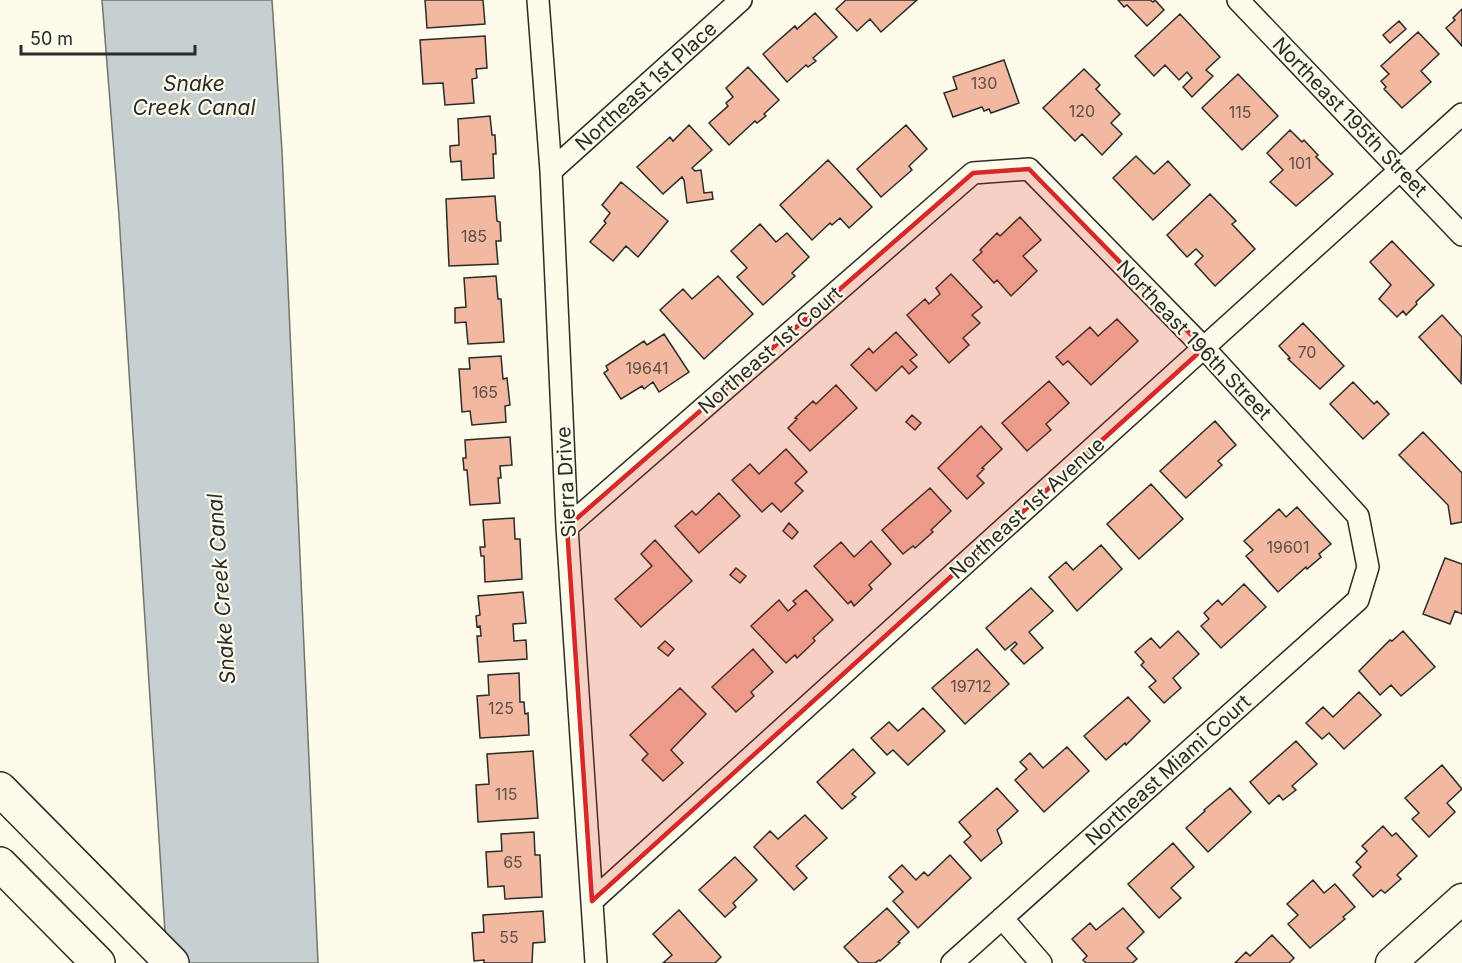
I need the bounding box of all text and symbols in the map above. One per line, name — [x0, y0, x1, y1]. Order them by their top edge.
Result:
street label: Northeast 1st Place — [570, 16, 722, 156]
scale bar — [21, 18, 195, 56]
text: 50 m — [30, 28, 73, 49]
street label: Northeast 195th Street — [1268, 32, 1433, 202]
water label: Snake Creek Canal — [132, 71, 256, 120]
house number: 130 — [971, 73, 997, 93]
house number: 120 — [1069, 101, 1095, 121]
house number: 115 — [1229, 102, 1251, 122]
house number: 101 — [1288, 153, 1312, 173]
house number: 185 — [461, 226, 487, 246]
street label: Northeast 196th Street — [1112, 255, 1277, 425]
street label: Northeast 1st Court — [693, 281, 847, 419]
house number: 70 — [1298, 342, 1316, 362]
house number: 19641 — [626, 358, 668, 378]
house number: 165 — [472, 382, 498, 402]
street label: Sierra Drive — [551, 426, 581, 538]
street label: Northeast 1st Avenue — [945, 432, 1109, 584]
water label: Snake Creek Canal — [202, 492, 240, 685]
house number: 19601 — [1267, 537, 1309, 557]
house number: 19712 — [950, 676, 992, 696]
street label: Northeast Miami Court — [1080, 689, 1256, 851]
house number: 125 — [488, 698, 514, 718]
house number: 115 — [495, 784, 517, 804]
house number: 65 — [503, 852, 523, 872]
house number: 55 — [499, 927, 519, 947]

